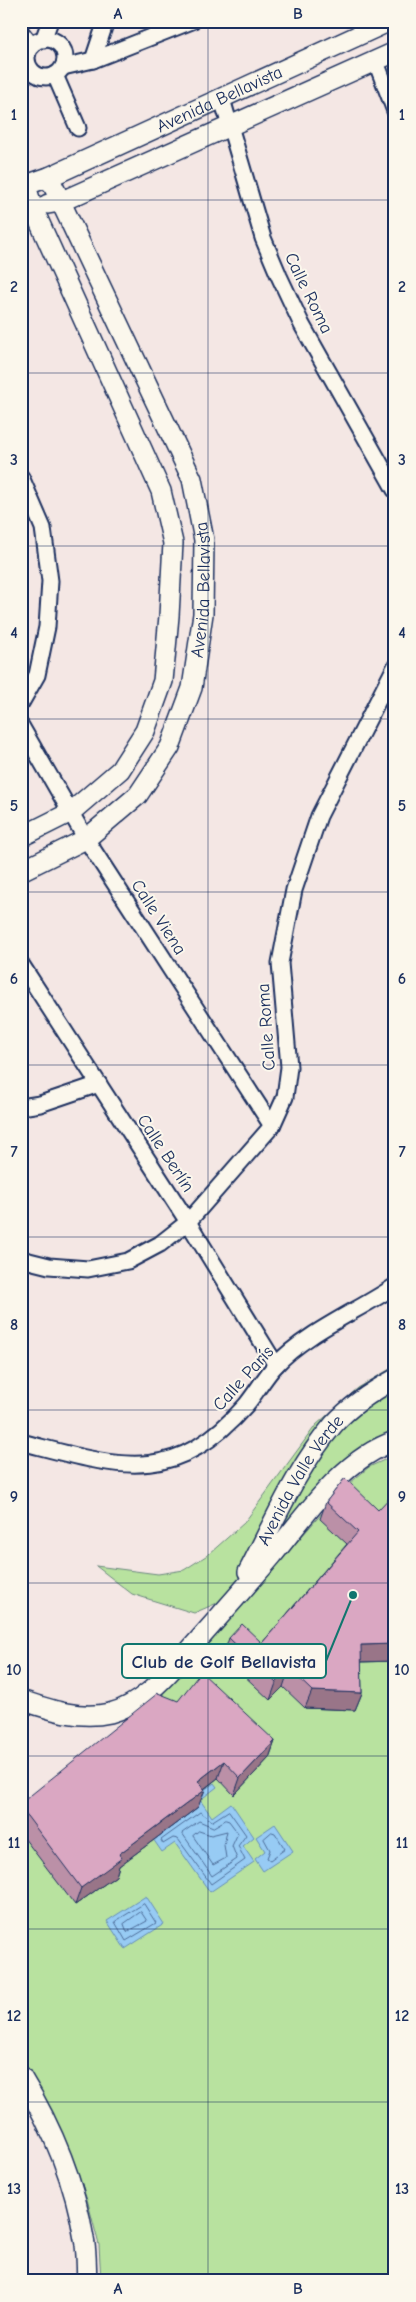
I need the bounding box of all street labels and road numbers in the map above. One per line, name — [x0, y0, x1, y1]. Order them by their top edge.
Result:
street label: Avenida Bellavista — [153, 62, 286, 137]
street label: Calle Roma — [280, 249, 337, 337]
street label: Avenida Bellavista — [187, 520, 215, 659]
street label: Calle Viena — [127, 876, 191, 959]
street label: Calle Roma — [253, 983, 280, 1071]
street label: Calle Berlín — [133, 1110, 199, 1196]
street label: Calle París — [209, 1341, 278, 1415]
street label: Avenida Valle Verde — [253, 1411, 348, 1549]

